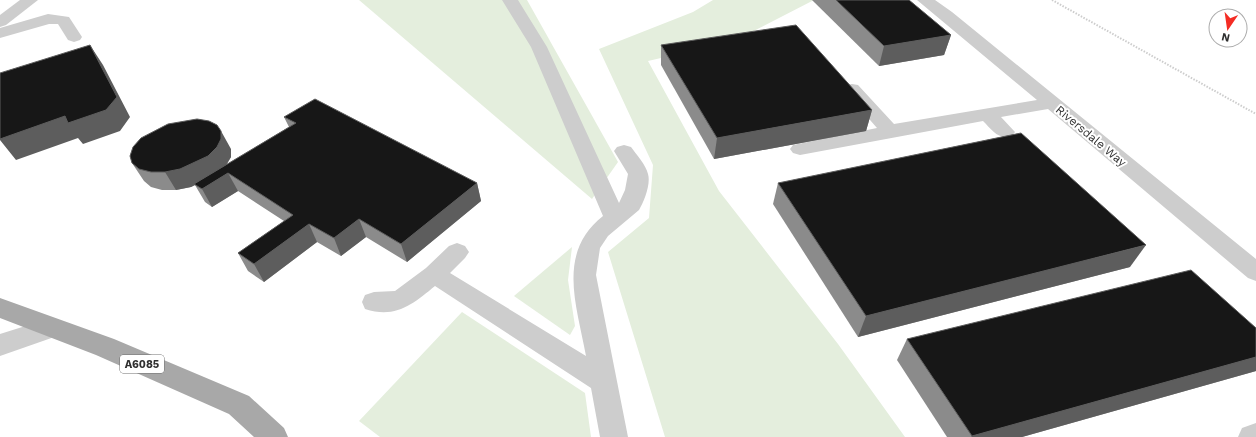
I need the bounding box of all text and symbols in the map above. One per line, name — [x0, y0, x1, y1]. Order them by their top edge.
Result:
north arrow — [1208, 8, 1248, 48]
text: N — [1220, 30, 1231, 45]
street label: Riversdale Way — [1053, 102, 1130, 170]
road number: A6085 — [120, 355, 164, 373]

